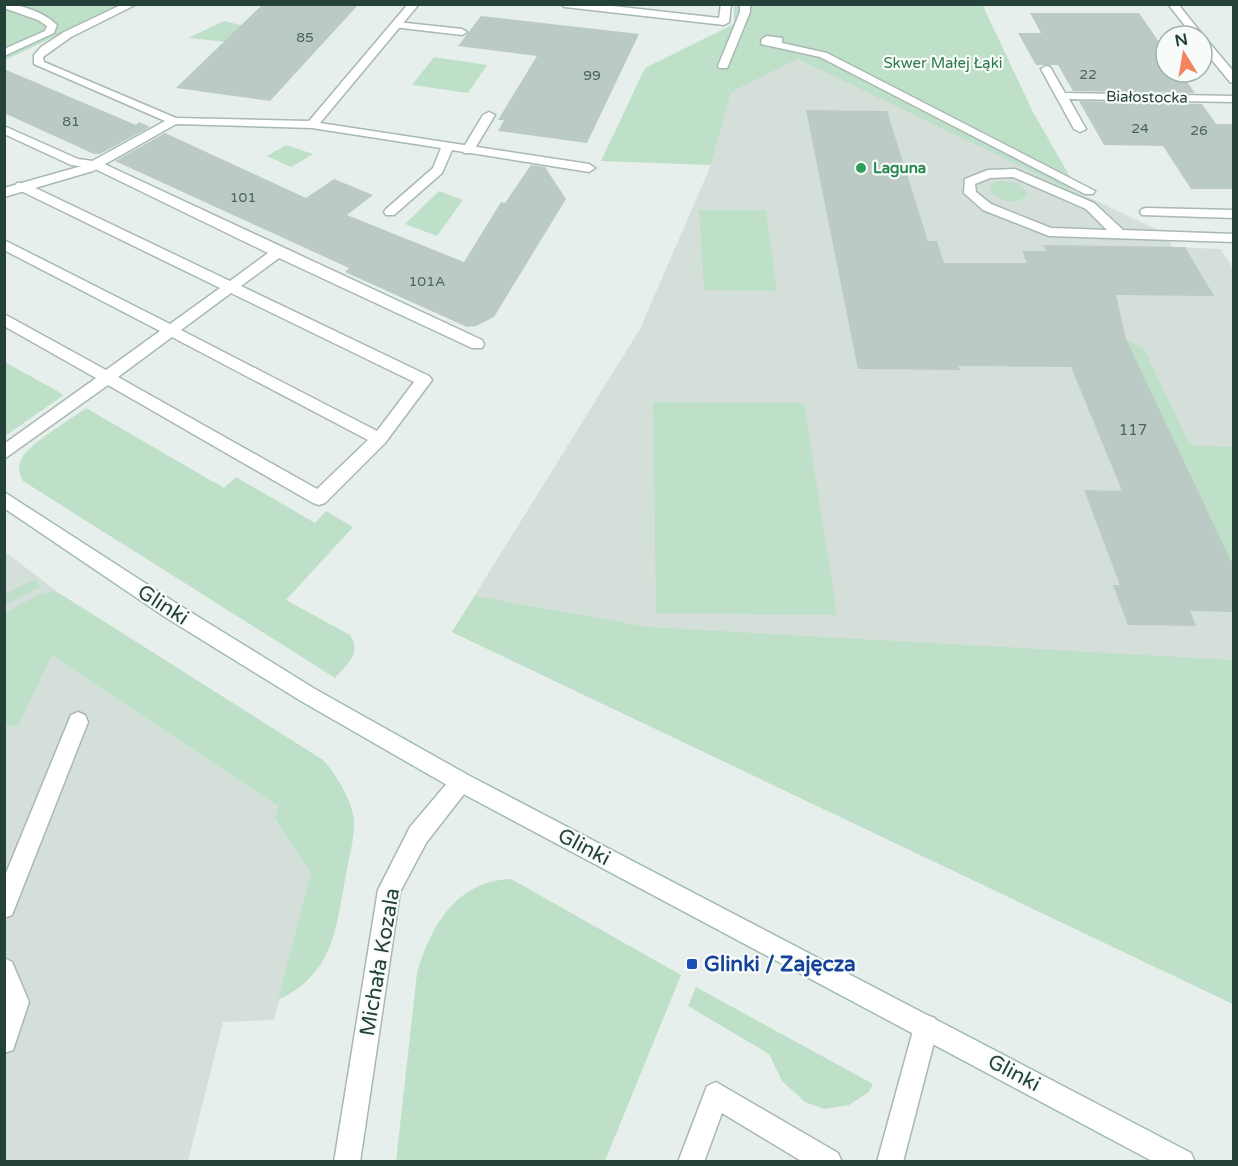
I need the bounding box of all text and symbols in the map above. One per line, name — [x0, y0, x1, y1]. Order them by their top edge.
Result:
north arrow — [1154, 24, 1214, 84]
house number: 85 — [296, 29, 314, 46]
text: N — [1173, 29, 1190, 51]
park label: Skwer Małej Łąki — [883, 54, 1003, 72]
house number: 22 — [1079, 66, 1097, 83]
house number: 99 — [583, 67, 601, 84]
street label: Białostocka — [1106, 87, 1188, 107]
house number: 81 — [62, 113, 80, 130]
house number: 24 — [1131, 120, 1149, 137]
house number: 26 — [1190, 122, 1208, 139]
place label: Laguna — [873, 159, 926, 178]
marker: Laguna — [854, 161, 868, 175]
house number: 101 — [230, 189, 256, 206]
house number: 101A — [409, 273, 445, 290]
house number: 117 — [1119, 421, 1147, 439]
street label: Glinki — [133, 579, 193, 631]
street label: Glinki — [553, 823, 615, 871]
street label: Michała Kozala — [355, 886, 405, 1038]
place label: Glinki / Zajęcza — [704, 952, 856, 977]
marker: Glinki / Zajęcza — [685, 957, 699, 971]
street label: Glinki — [983, 1049, 1045, 1097]

